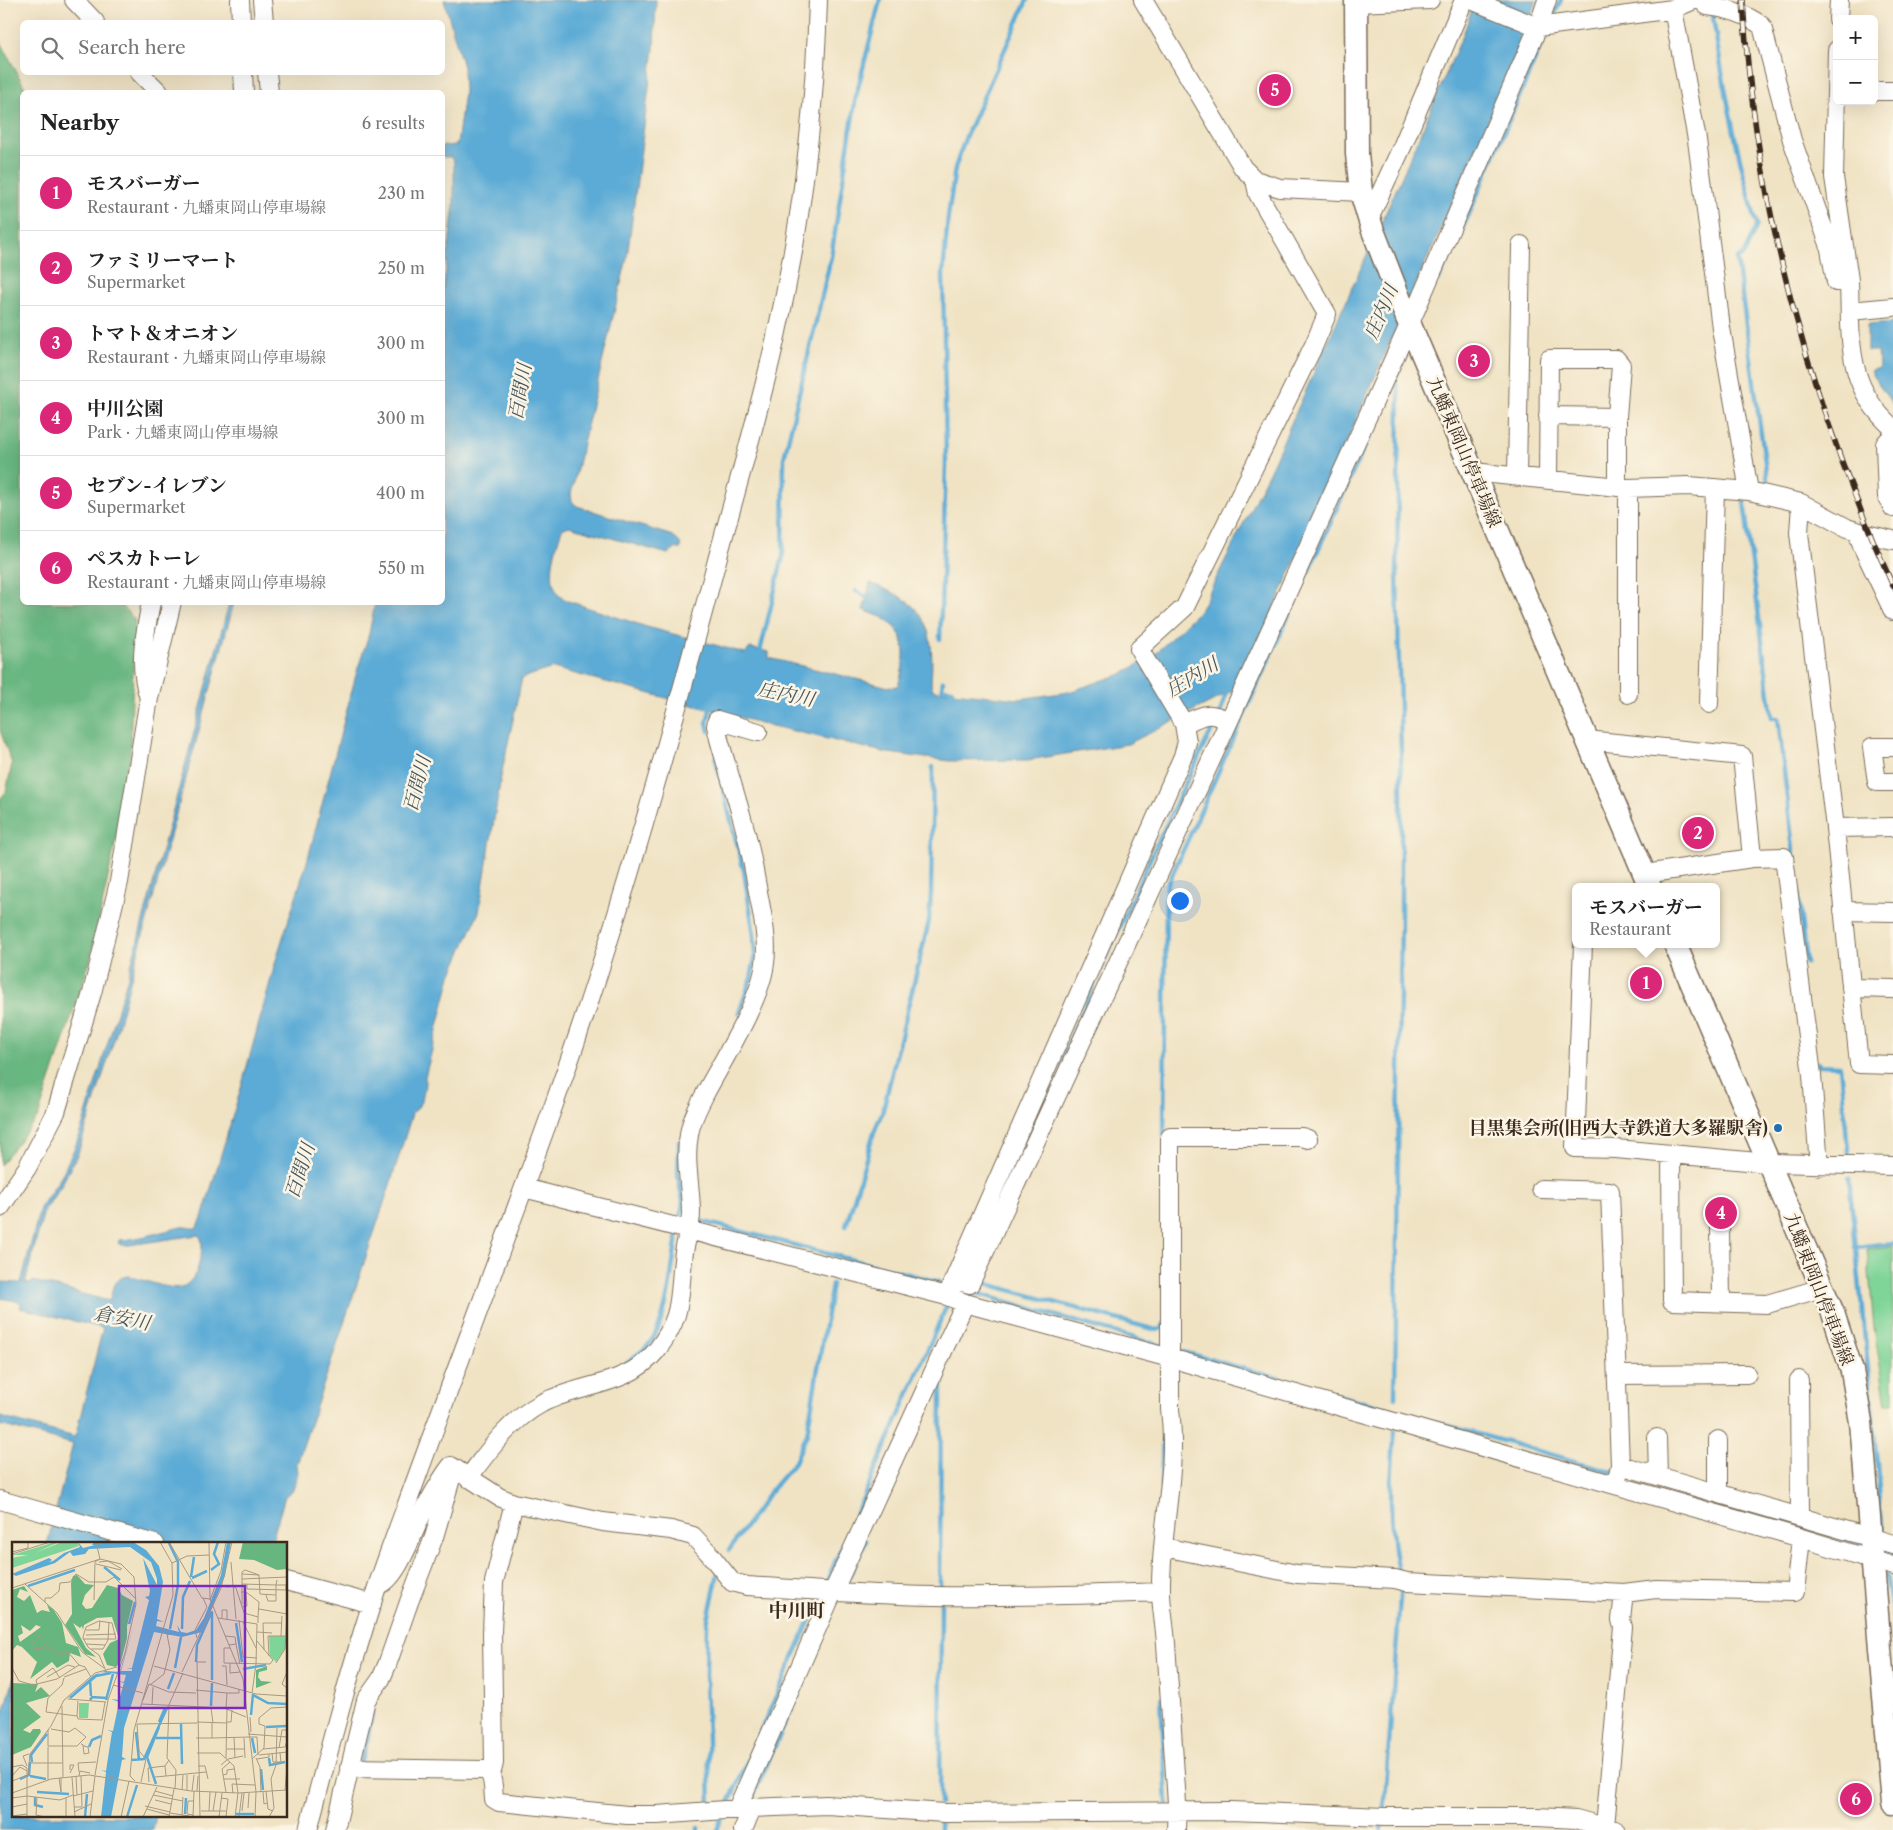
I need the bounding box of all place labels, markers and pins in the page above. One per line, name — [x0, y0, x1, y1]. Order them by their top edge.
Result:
pin: 5 — [1259, 71, 1291, 109]
pin: 3 — [1458, 342, 1490, 380]
pin: 2 — [1682, 814, 1714, 852]
pin: 1 — [1630, 964, 1662, 1002]
place label: 目黒集会所(旧西大寺鉄道大多羅駅舎) — [1469, 1117, 1768, 1139]
marker: 目黒集会所(旧西大寺鉄道大多羅駅舎) — [1772, 1122, 1784, 1134]
pin: 4 — [1705, 1194, 1737, 1232]
pin: 6 — [1840, 1780, 1872, 1818]

